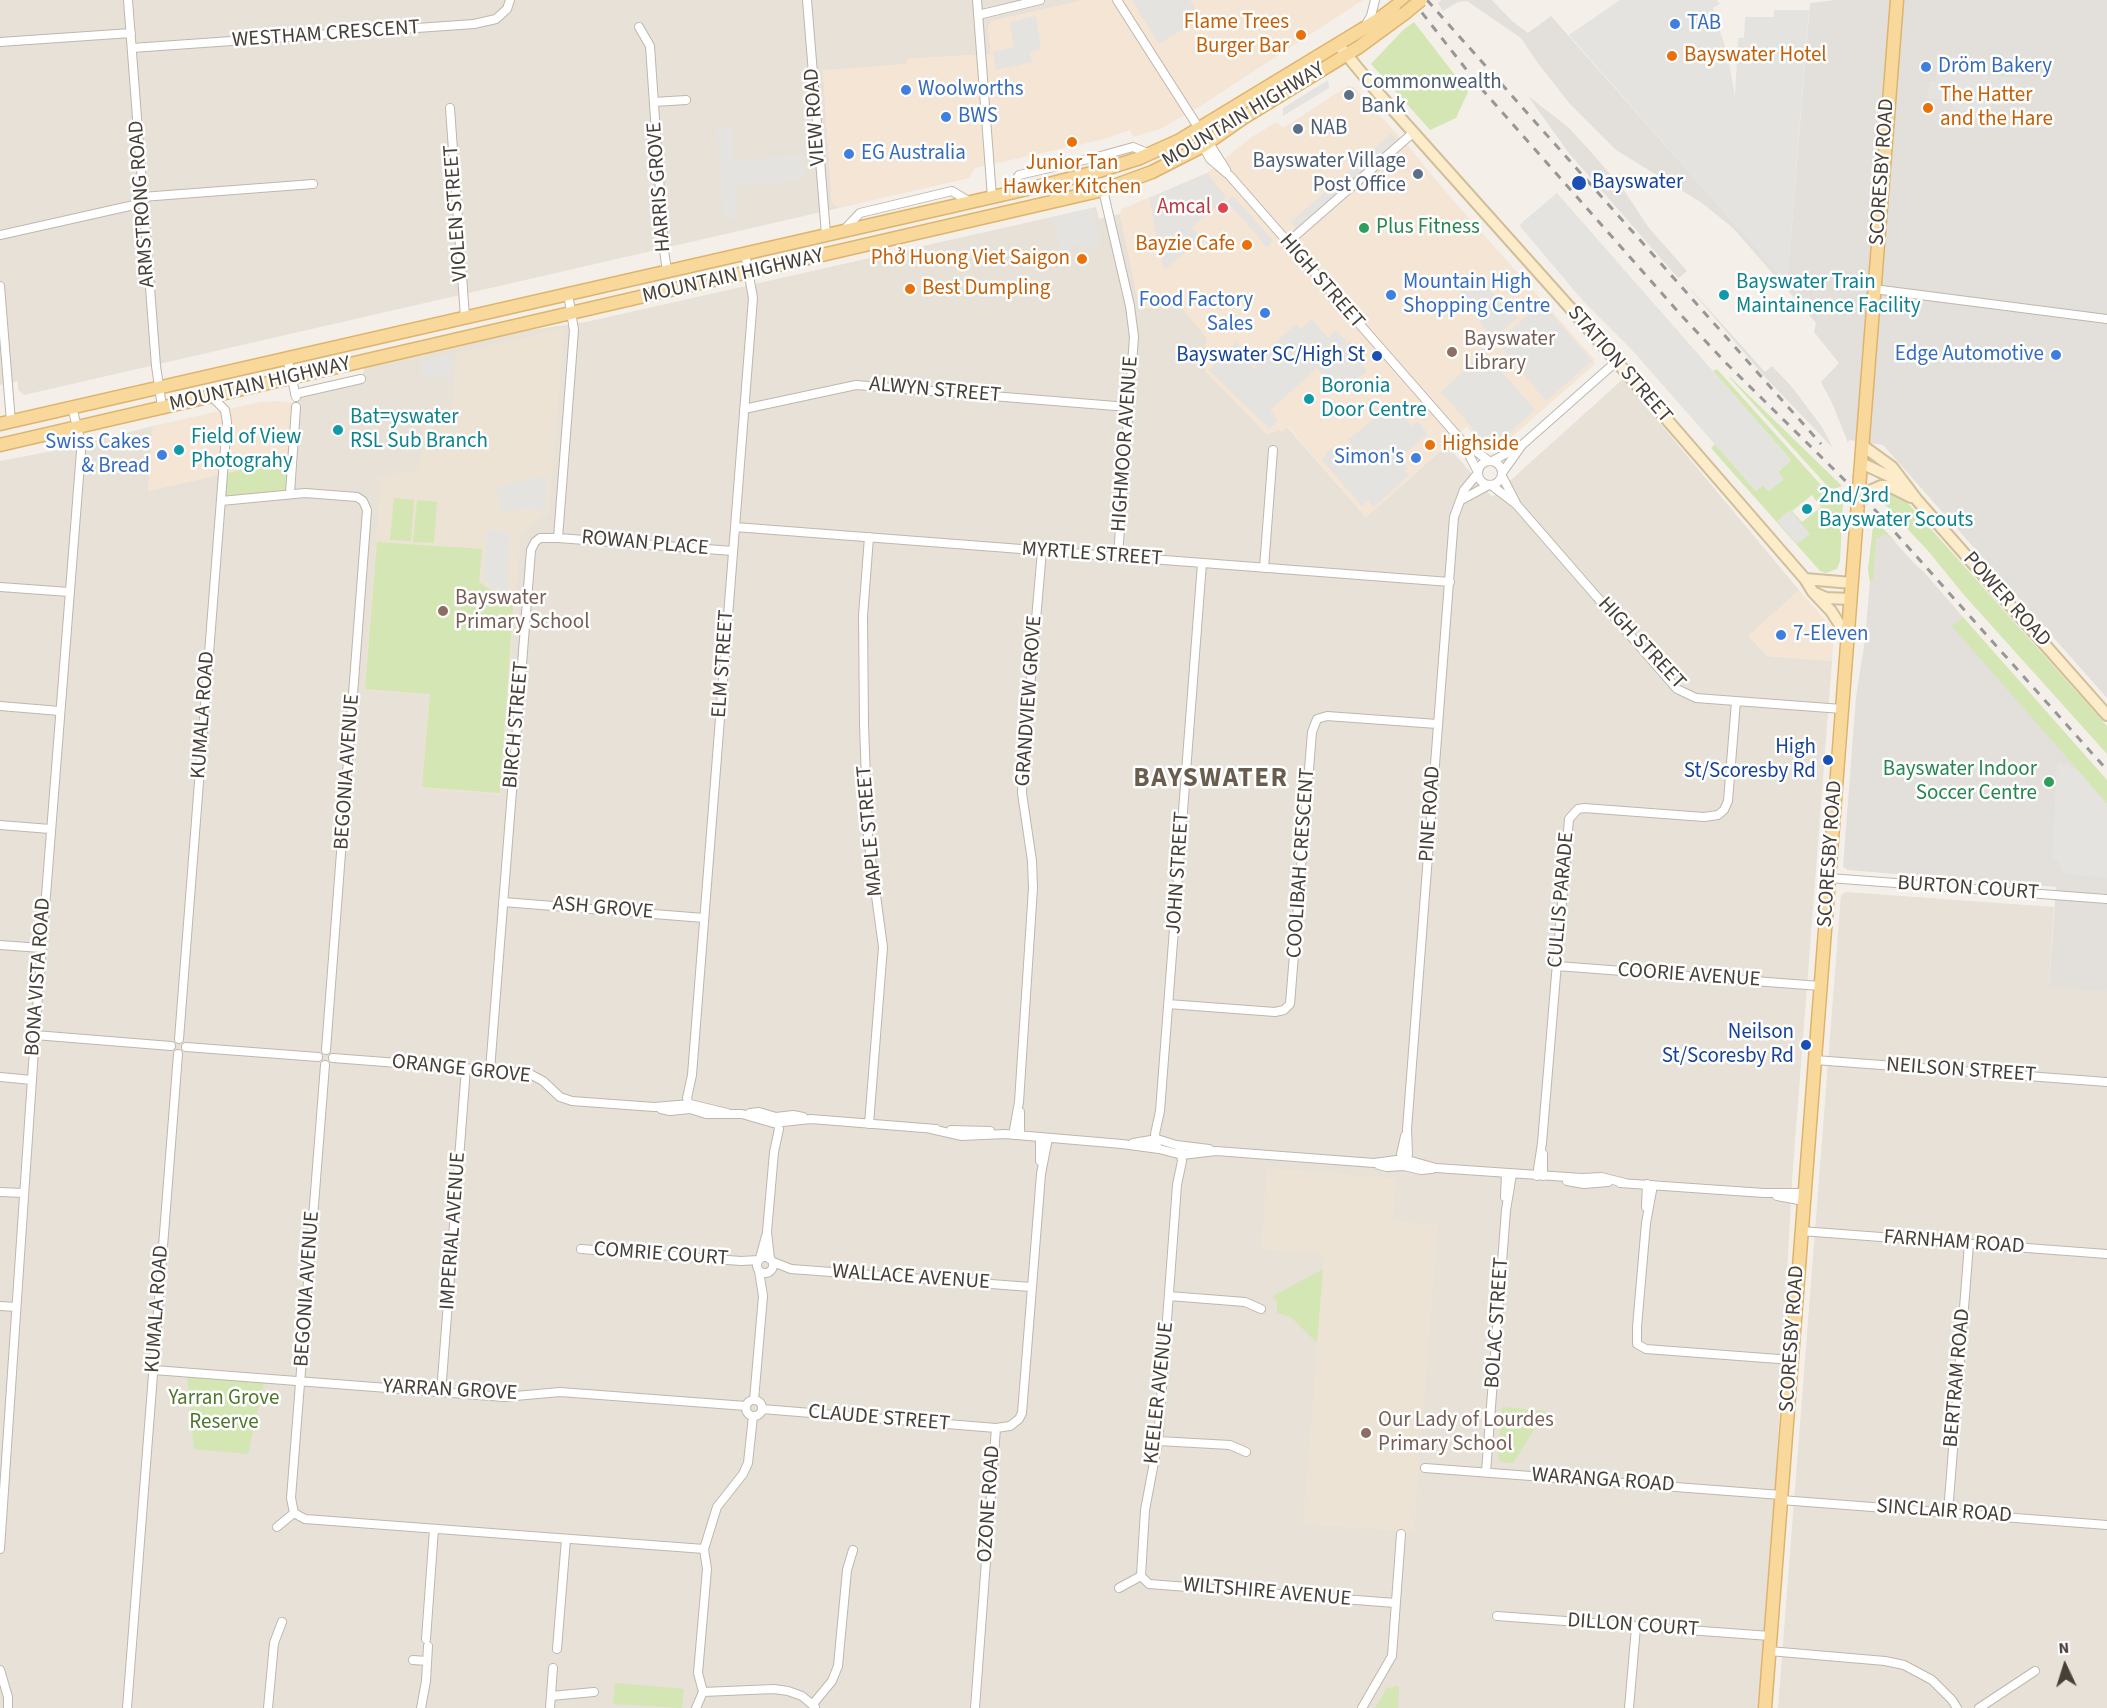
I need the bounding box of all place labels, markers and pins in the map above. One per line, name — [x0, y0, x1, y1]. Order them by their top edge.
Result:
place label: Flame Trees Burger Bar — [1184, 10, 1289, 60]
place label: TAB — [1687, 11, 1721, 37]
marker: TAB — [1668, 17, 1682, 31]
marker: Flame Trees Burger Bar — [1294, 28, 1308, 42]
place label: Bayswater Hotel — [1684, 43, 1827, 69]
marker: Bayswater Hotel — [1665, 49, 1679, 63]
place label: Dröm Bakery — [1938, 54, 2052, 80]
marker: Dröm Bakery — [1919, 60, 1933, 74]
place label: Commonwealth Bank — [1361, 70, 1502, 120]
place label: Woolworths — [918, 77, 1024, 103]
marker: Woolworths — [899, 83, 913, 97]
place label: The Hatter and the Hare — [1940, 83, 2053, 133]
marker: Commonwealth Bank — [1342, 88, 1356, 102]
marker: The Hatter and the Hare — [1921, 101, 1935, 115]
place label: BWS — [958, 104, 998, 130]
marker: BWS — [939, 110, 953, 124]
place label: NAB — [1310, 116, 1347, 142]
marker: NAB — [1291, 122, 1305, 136]
marker: Junior Tan Hawker Kitchen — [1065, 135, 1079, 149]
place label: EG Australia — [861, 141, 966, 167]
marker: EG Australia — [842, 147, 856, 161]
place label: Bayswater Village Post Office — [1253, 149, 1406, 199]
place label: Junior Tan Hawker Kitchen — [1003, 151, 1141, 201]
marker: Bayswater Village Post Office — [1411, 167, 1425, 181]
place label: Bayswater — [1592, 170, 1683, 196]
marker: Bayswater — [1570, 174, 1588, 192]
place label: Amcal — [1157, 195, 1211, 221]
marker: Amcal — [1216, 201, 1230, 215]
place label: Plus Fitness — [1376, 215, 1480, 241]
marker: Plus Fitness — [1357, 221, 1371, 235]
place label: Bayzie Cafe — [1135, 232, 1235, 258]
marker: Bayzie Cafe — [1240, 238, 1254, 252]
place label: Phở Huong Viet Saigon — [871, 246, 1070, 272]
marker: Phở Huong Viet Saigon — [1075, 252, 1089, 266]
place label: Mountain High Shopping Centre — [1403, 270, 1550, 320]
place label: Bayswater Train Maintainence Facility — [1736, 270, 1920, 320]
place label: Best Dumpling — [922, 276, 1050, 302]
marker: Best Dumpling — [903, 282, 917, 296]
place label: Food Factory Sales — [1139, 288, 1253, 338]
marker: Mountain High Shopping Centre — [1384, 288, 1398, 302]
marker: Bayswater Train Maintainence Facility — [1717, 288, 1731, 302]
marker: Food Factory Sales — [1258, 306, 1272, 320]
place label: Bayswater Library — [1464, 327, 1555, 377]
place label: Edge Automotive — [1895, 342, 2044, 368]
place label: Bayswater SC/High St — [1176, 343, 1365, 369]
marker: Bayswater Library — [1445, 345, 1459, 359]
marker: Edge Automotive — [2049, 348, 2063, 362]
marker: Bayswater SC/High St — [1370, 349, 1384, 363]
place label: Boronia Door Centre — [1321, 374, 1427, 424]
marker: Boronia Door Centre — [1302, 392, 1316, 406]
place label: Bat=yswater RSL Sub Branch — [350, 405, 488, 455]
marker: Bat=yswater RSL Sub Branch — [331, 423, 345, 437]
place label: Field of View Photograhy — [191, 425, 301, 475]
place label: Swiss Cakes & Bread — [45, 430, 150, 480]
place label: Highside — [1442, 432, 1519, 458]
marker: Highside — [1423, 438, 1437, 452]
marker: Field of View Photograhy — [172, 443, 186, 457]
place label: Simon's — [1334, 445, 1404, 471]
marker: Swiss Cakes & Bread — [155, 448, 169, 462]
marker: Simon's — [1409, 451, 1423, 465]
place label: 2nd/3rd Bayswater Scouts — [1819, 484, 1973, 534]
marker: 2nd/3rd Bayswater Scouts — [1800, 502, 1814, 516]
place label: Bayswater Primary School — [455, 586, 589, 636]
marker: Bayswater Primary School — [436, 604, 450, 618]
place label: 7-Eleven — [1793, 622, 1869, 648]
marker: 7-Eleven — [1774, 628, 1788, 642]
place label: High St/Scoresby Rd — [1684, 735, 1816, 785]
marker: High St/Scoresby Rd — [1821, 753, 1835, 767]
place label: Bayswater Indoor Soccer Centre — [1883, 757, 2037, 807]
marker: Bayswater Indoor Soccer Centre — [2042, 775, 2056, 789]
place label: Neilson St/Scoresby Rd — [1662, 1020, 1794, 1070]
marker: Neilson St/Scoresby Rd — [1799, 1038, 1813, 1052]
place label: Our Lady of Lourdes Primary School — [1378, 1408, 1554, 1458]
marker: Our Lady of Lourdes Primary School — [1359, 1426, 1373, 1440]

